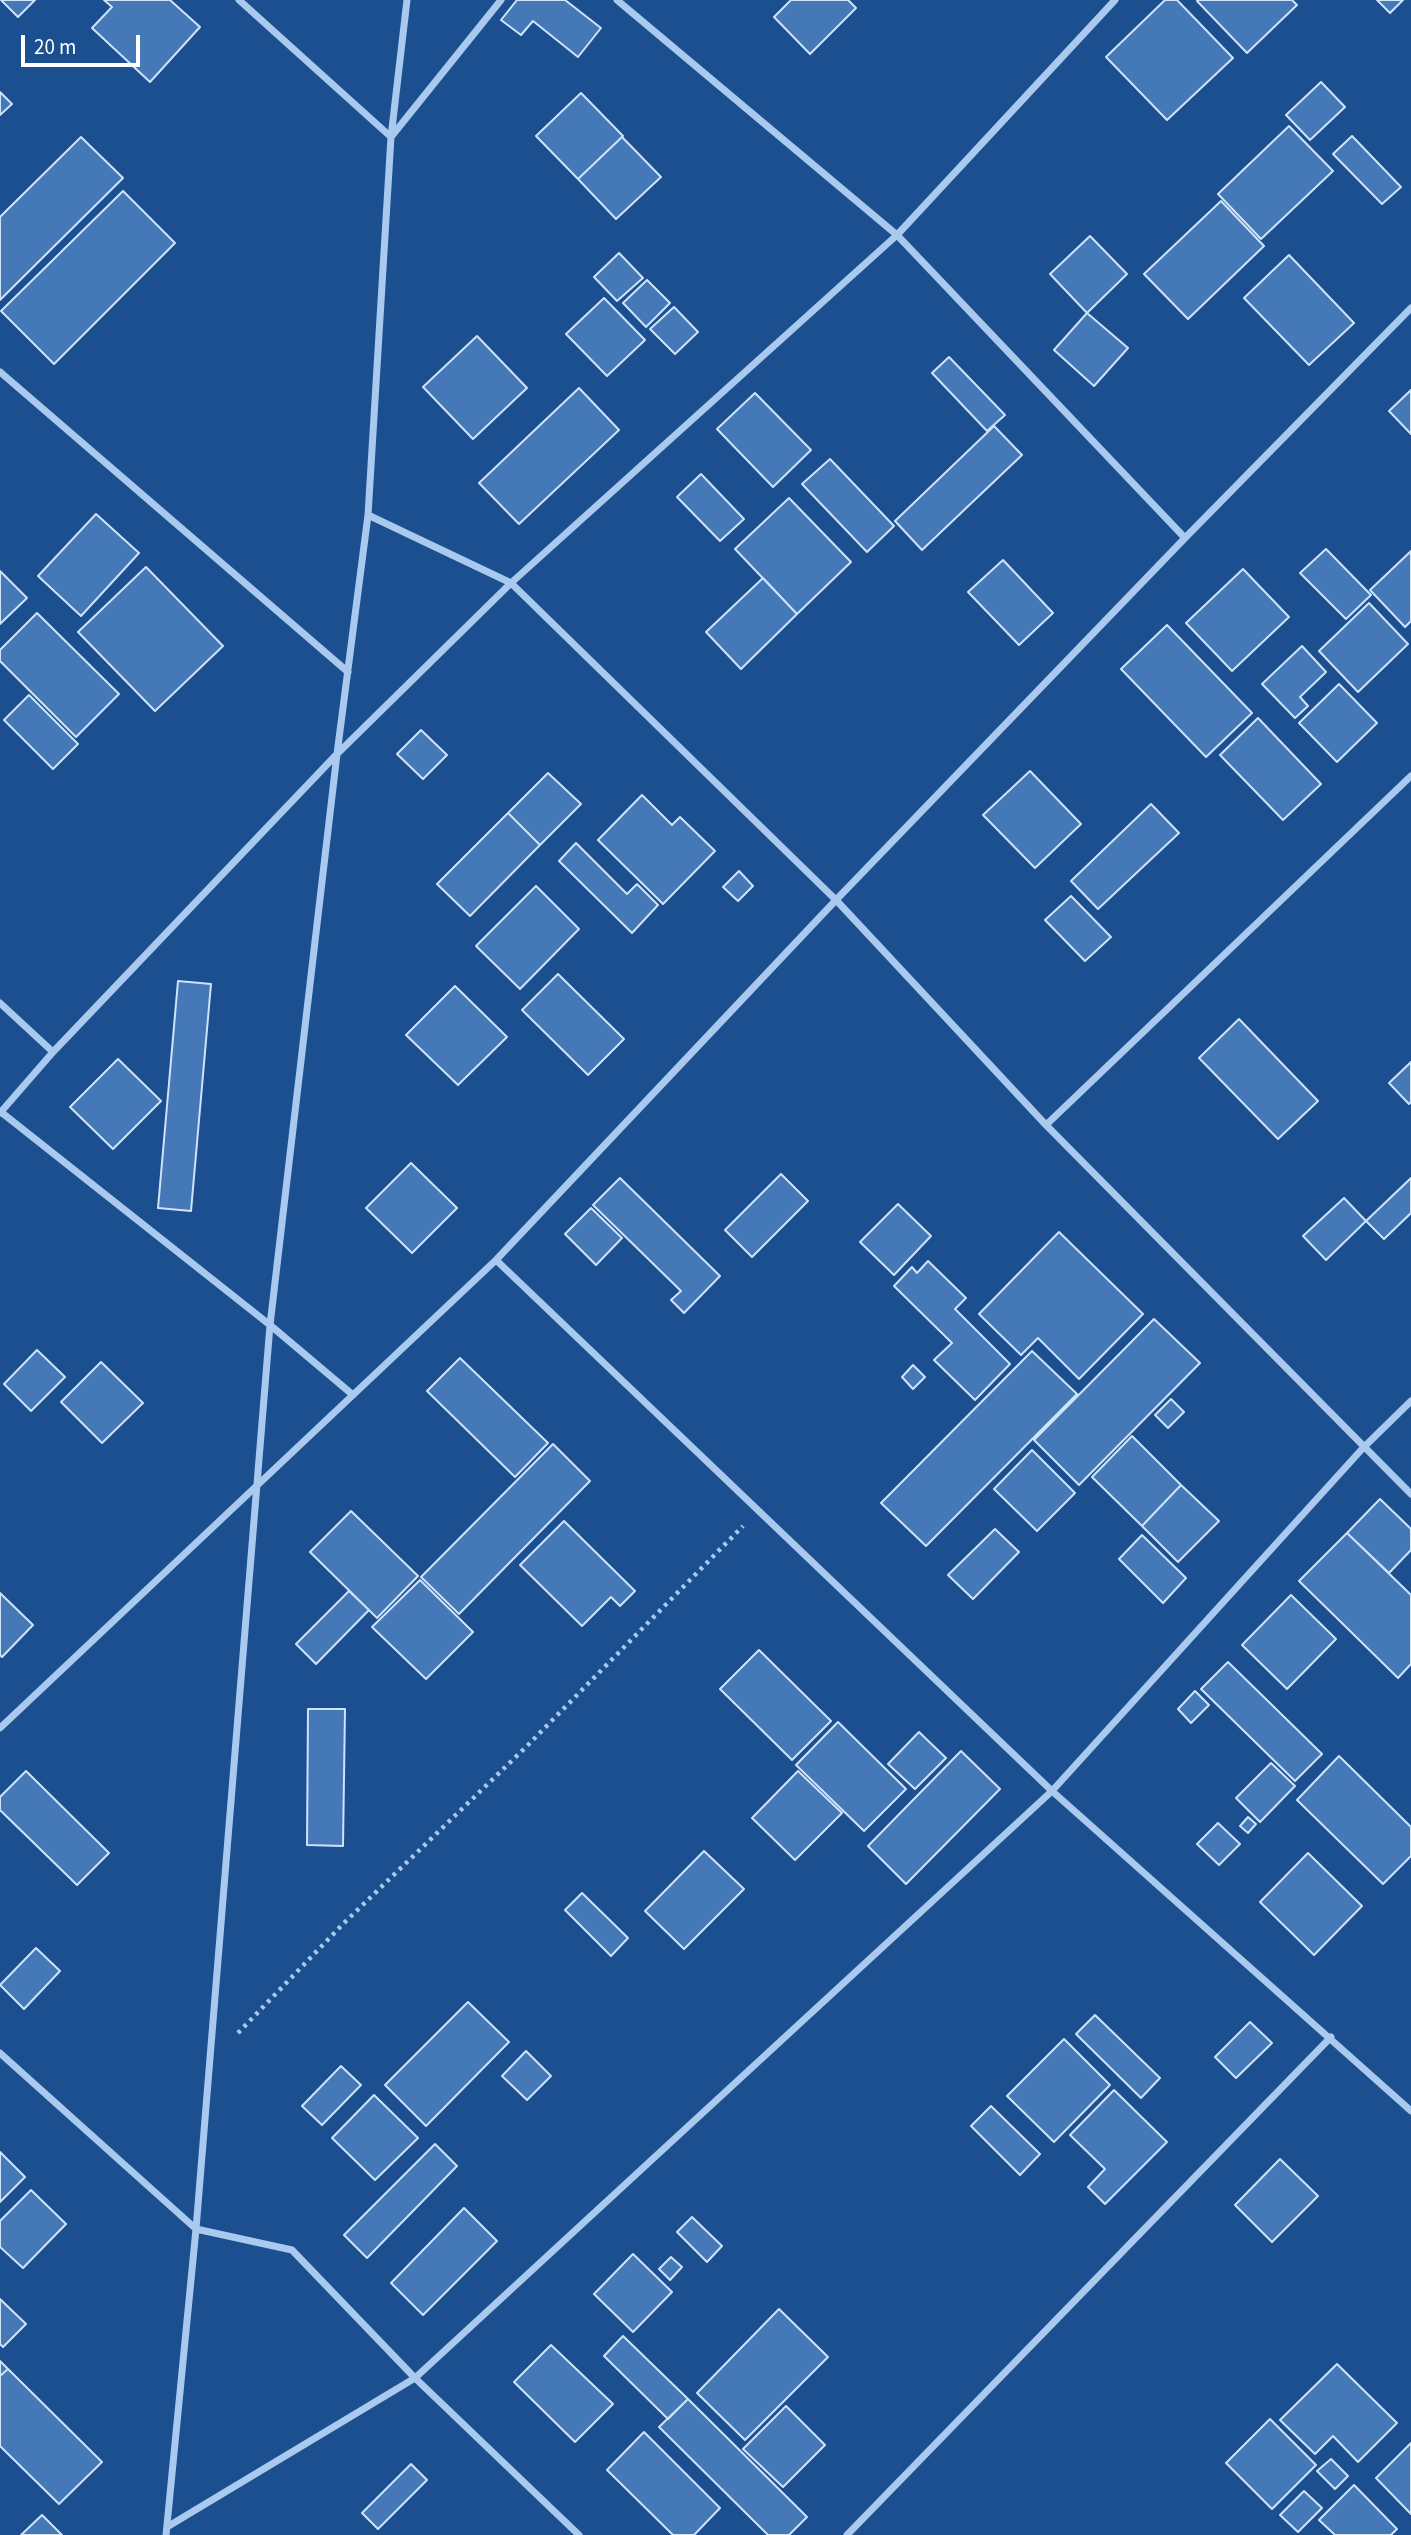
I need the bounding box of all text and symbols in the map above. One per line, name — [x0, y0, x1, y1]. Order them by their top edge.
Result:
scale bar — [24, 21, 144, 65]
text: 20 m — [34, 32, 76, 62]

